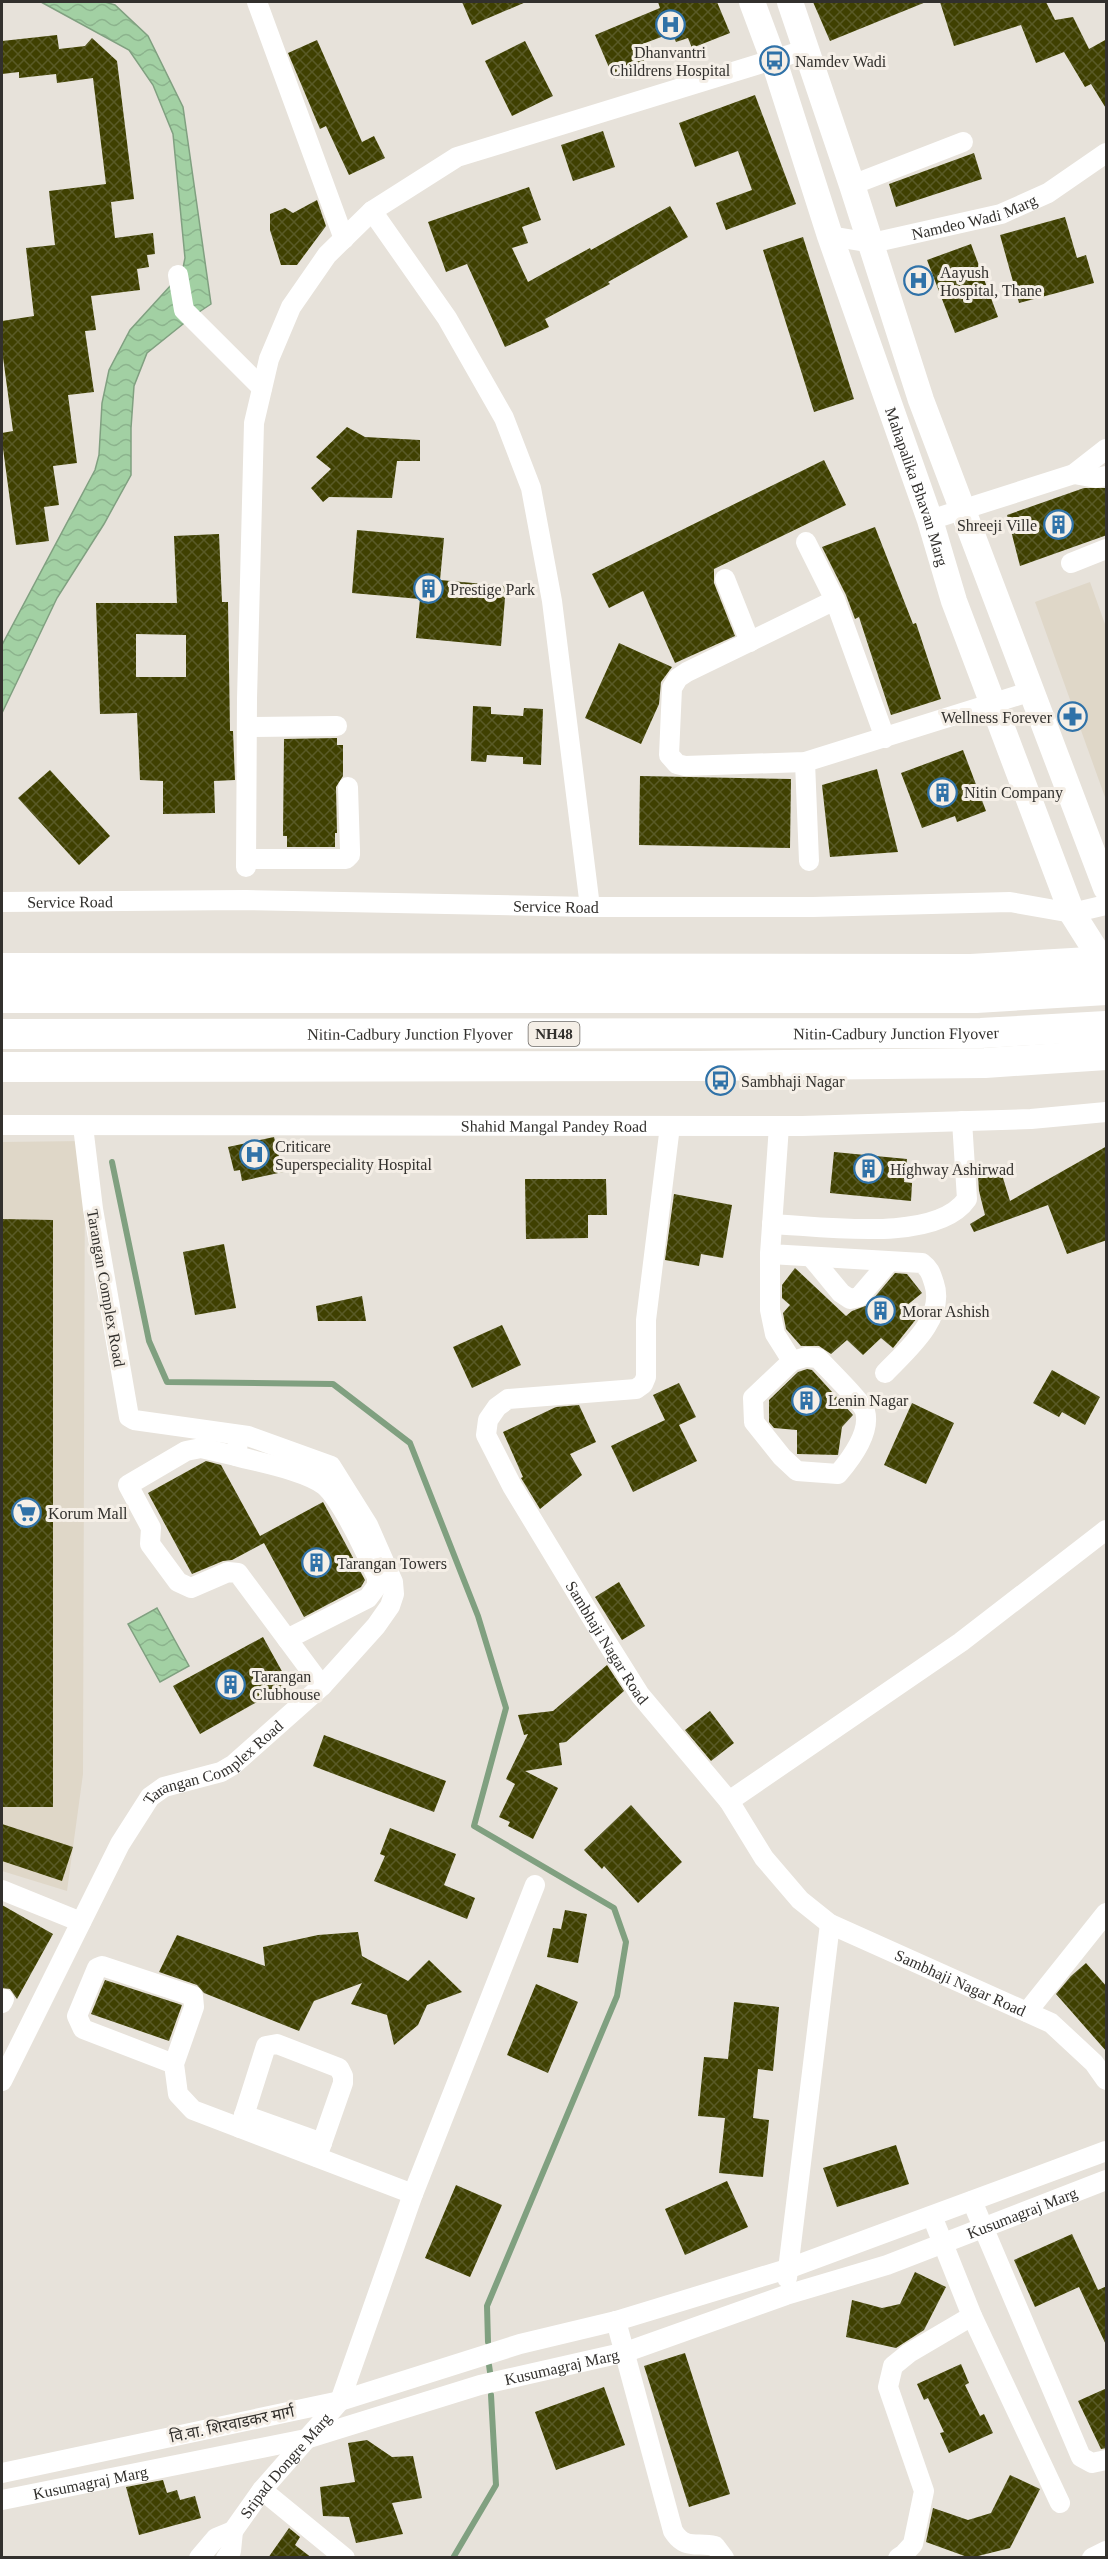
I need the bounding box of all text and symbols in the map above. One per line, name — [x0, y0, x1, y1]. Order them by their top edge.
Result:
hospital icon: Dhanvantri Childrens Hospital — [654, 8, 686, 40]
place label: Dhanvantri Childrens Hospital — [610, 44, 731, 80]
bus stop icon: Namdev Wadi — [758, 45, 790, 77]
place label: Namdev Wadi — [795, 53, 887, 70]
street label: Namdeo Wadi Marg — [910, 191, 1040, 242]
place label: Aayush Hospital, Thane — [940, 264, 1042, 300]
hospital icon: Aayush Hospital, Thane — [903, 265, 935, 297]
street label: Mahapalika Bhavan Marg — [882, 405, 952, 568]
building icon: Shreeji Ville — [1042, 509, 1074, 541]
place label: Shreeji Ville — [957, 517, 1037, 535]
building icon: Prestige Park — [413, 573, 445, 605]
place label: Prestige Park — [450, 581, 535, 599]
pharmacy icon: Wellness Forever — [1057, 701, 1089, 733]
place label: Wellness Forever — [941, 709, 1053, 726]
building icon: Nitin Company — [927, 776, 959, 808]
place label: Nitin Company — [964, 784, 1063, 802]
street label: Service Road — [27, 893, 113, 910]
street label: Service Road — [513, 897, 599, 916]
road number: NH48 — [528, 1022, 580, 1046]
street label: Nitin-Cadbury Junction Flyover — [793, 1023, 1000, 1043]
street label: Nitin-Cadbury Junction Flyover — [307, 1025, 513, 1043]
bus stop icon: Sambhaji Nagar — [704, 1065, 736, 1097]
place label: Sambhaji Nagar — [741, 1073, 845, 1091]
street label: Shahid Mangal Pandey Road — [461, 1117, 647, 1135]
place label: Criticare Superspeciality Hospital — [275, 1138, 432, 1174]
hospital icon: Criticare Superspeciality Hospital — [238, 1139, 270, 1171]
building icon: Highway Ashirwad — [853, 1153, 885, 1185]
place label: Highway Ashirwad — [890, 1161, 1014, 1179]
street label: Tarangan Complex Road — [83, 1208, 128, 1368]
building icon: Morar Ashish — [865, 1295, 897, 1327]
place label: Morar Ashish — [902, 1303, 990, 1320]
building icon: Lenin Nagar — [791, 1384, 823, 1416]
place label: Lenin Nagar — [828, 1392, 909, 1410]
supermarket icon: Korum Mall — [11, 1497, 43, 1529]
place label: Korum Mall — [48, 1505, 128, 1522]
building icon: Tarangan Towers — [300, 1547, 332, 1579]
place label: Tarangan Towers — [337, 1555, 447, 1573]
street label: Sambhaji Nagar Road — [563, 1578, 652, 1707]
place label: Tarangan Clubhouse — [252, 1668, 320, 1703]
building icon: Tarangan Clubhouse — [215, 1669, 247, 1701]
street label: Tarangan Complex Road — [139, 1717, 286, 1807]
street label: Sambhaji Nagar Road — [893, 1946, 1028, 2019]
street label: Kusumagraj Marg — [965, 2184, 1080, 2242]
street label: Kusumagraj Marg — [503, 2345, 621, 2388]
street label: वि.वा. शिरवाडकर मार्ग — [168, 2401, 297, 2445]
street label: Sripad Dongre Marg — [236, 2409, 335, 2521]
street label: Kusumagraj Marg — [31, 2462, 149, 2502]

